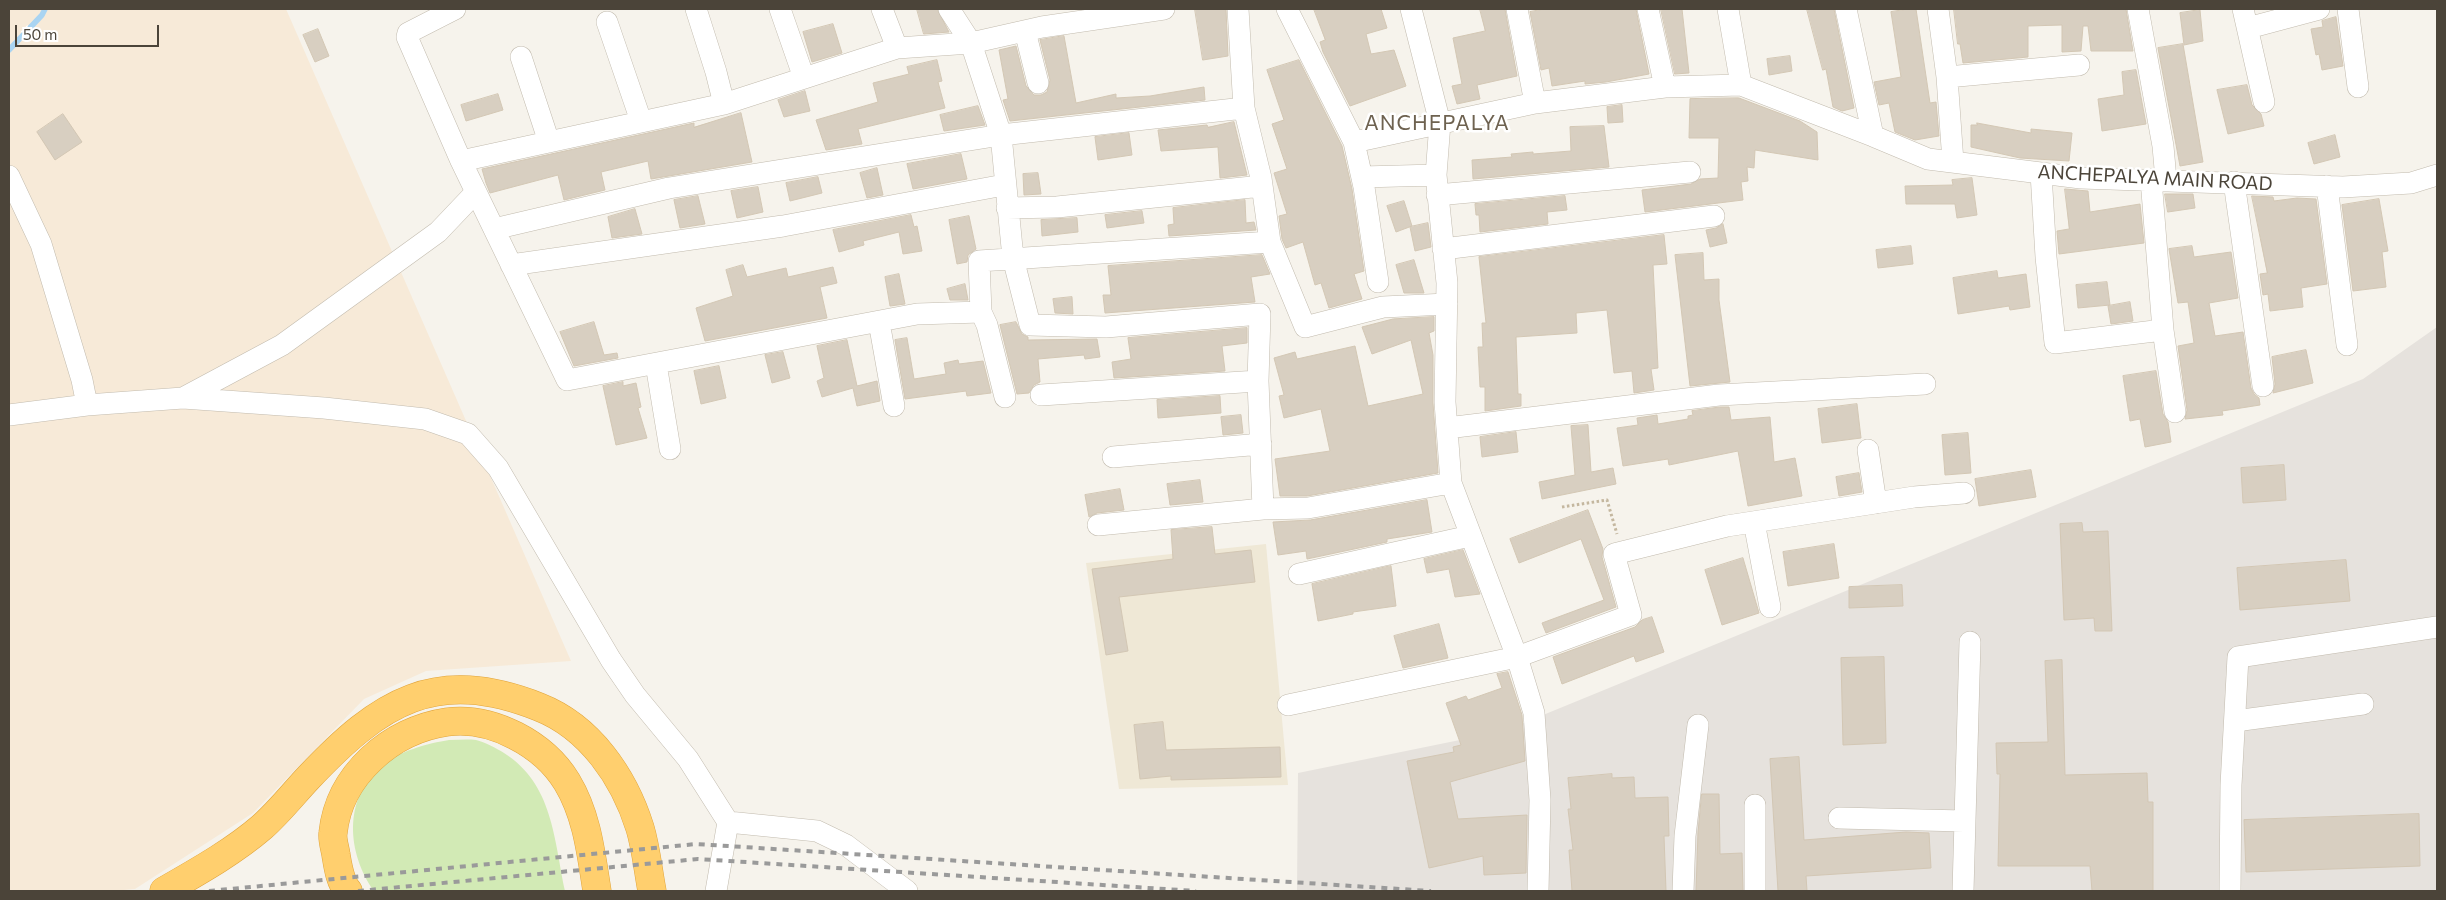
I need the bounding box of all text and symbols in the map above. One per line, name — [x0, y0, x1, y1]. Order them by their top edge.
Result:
scale bar — [18, 15, 161, 47]
text: 50 m — [23, 25, 57, 43]
district label: ANCHEPALYA — [1363, 110, 1511, 136]
street label: ANCHEPALYA MAIN ROAD — [2037, 160, 2273, 196]

